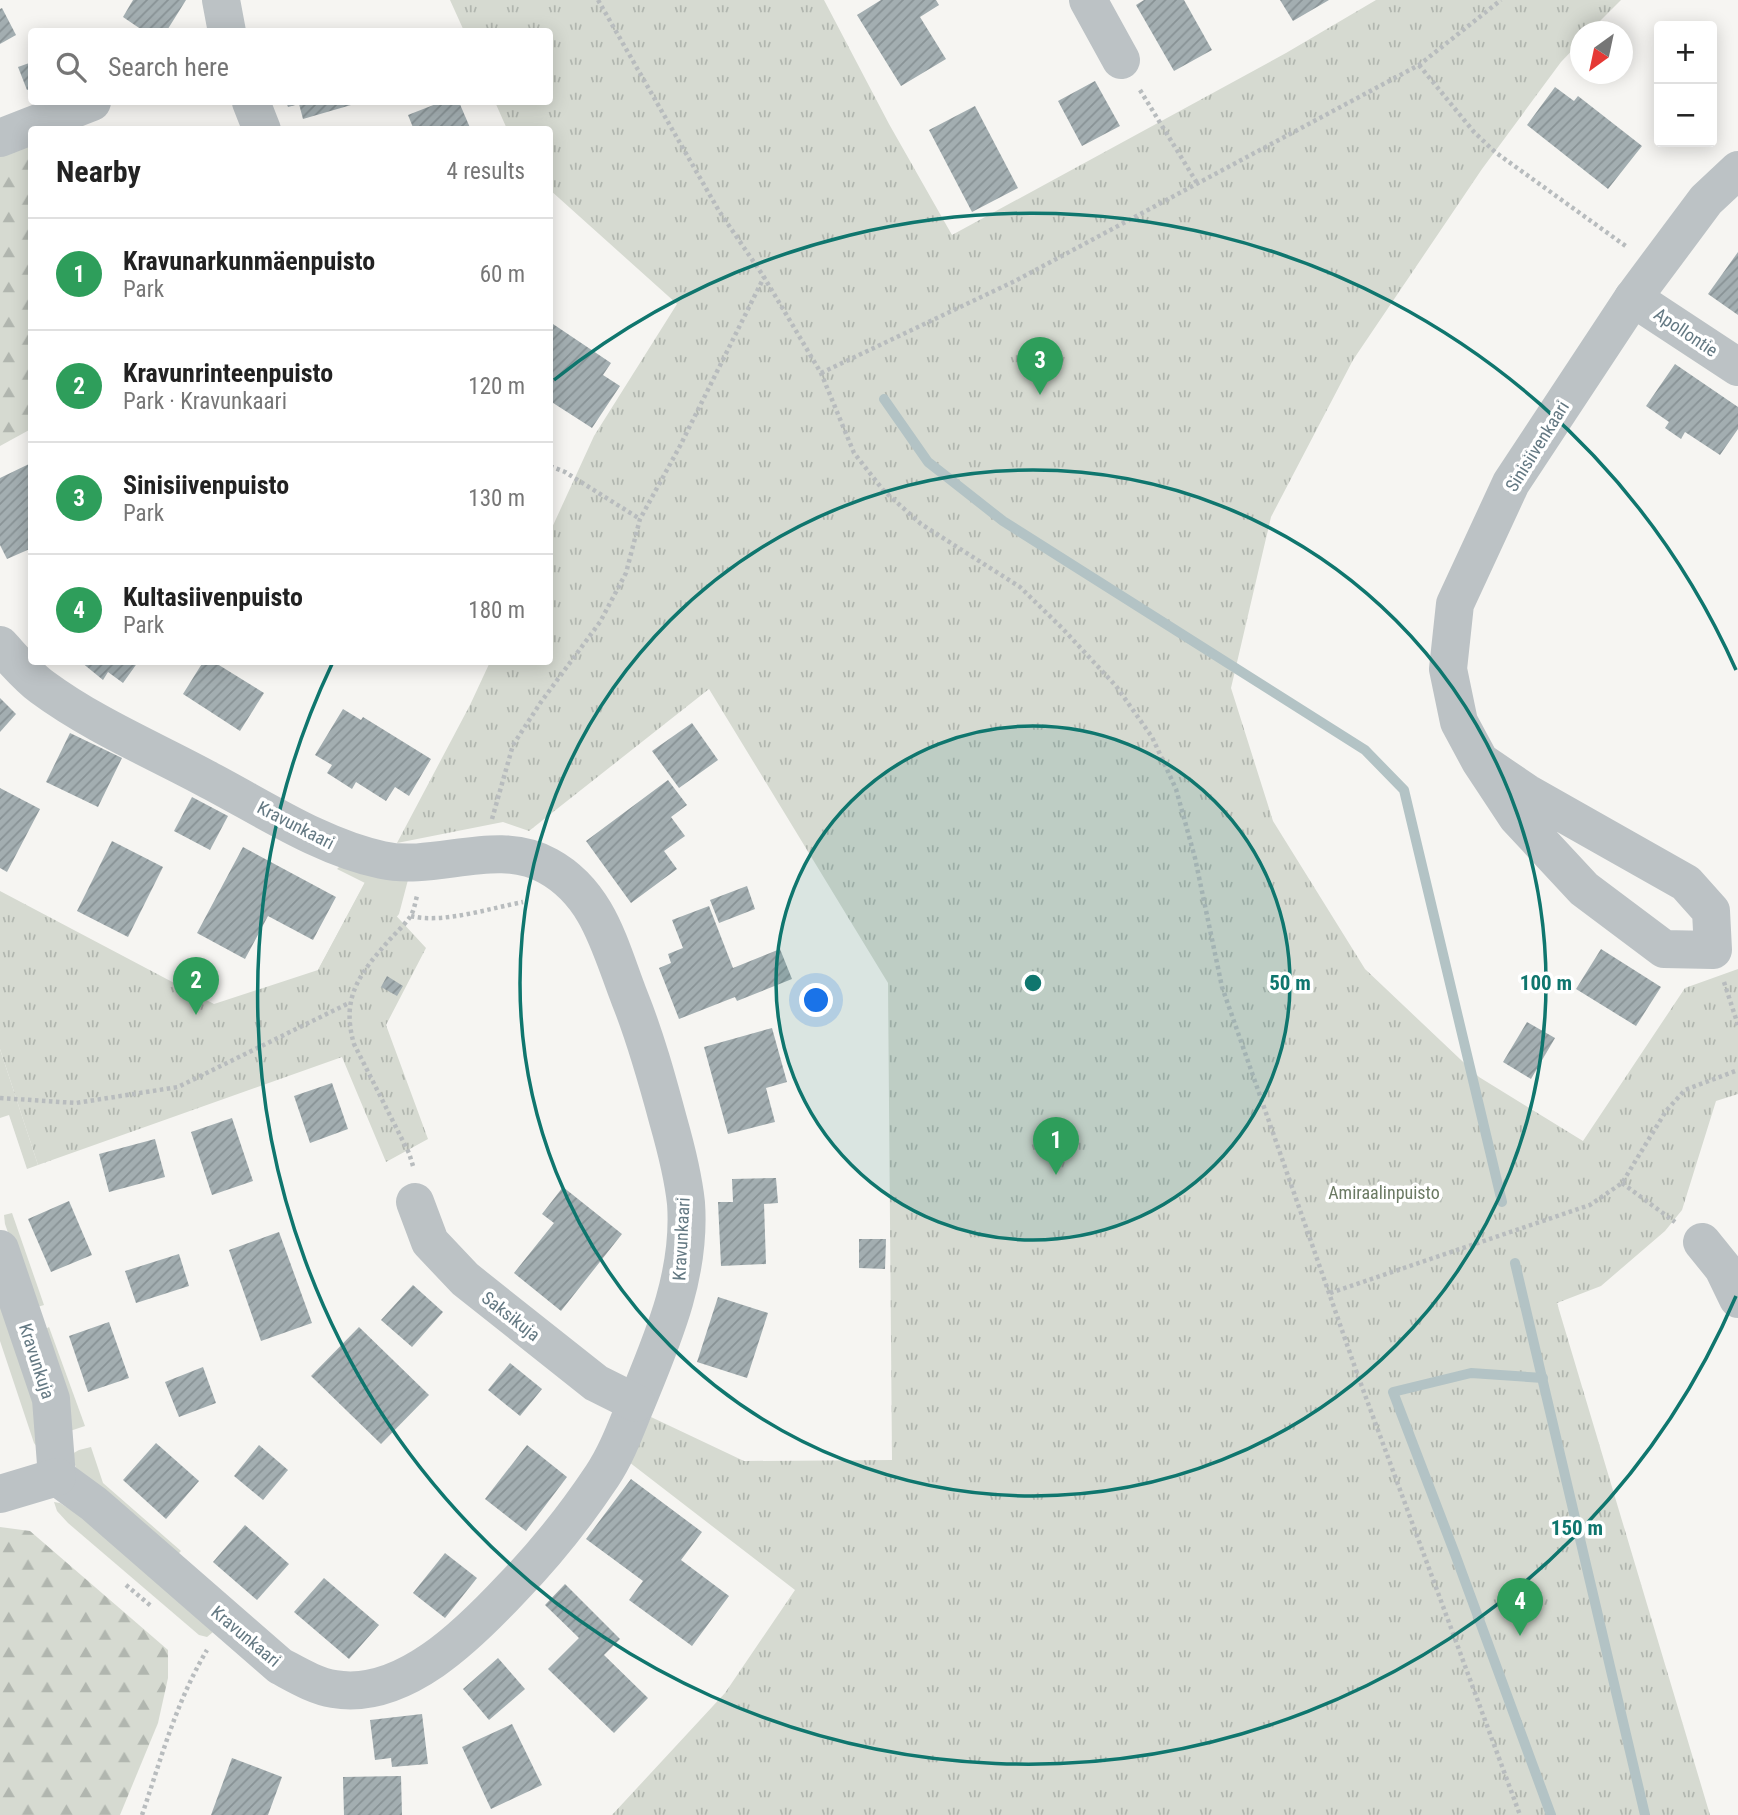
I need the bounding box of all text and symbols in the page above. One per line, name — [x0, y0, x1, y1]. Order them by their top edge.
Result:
north arrow — [1570, 21, 1633, 84]
map controls — [1654, 21, 1717, 147]
button: + — [1654, 21, 1717, 84]
search box — [28, 28, 553, 105]
icon: search — [52, 48, 90, 86]
text: Search here — [108, 52, 229, 82]
button: − — [1654, 84, 1717, 147]
text: Nearby — [56, 154, 141, 189]
text: 4 results — [447, 158, 525, 185]
text: Kravunarkunmäenpuisto — [123, 246, 375, 276]
text: 1 — [73, 261, 85, 288]
text: 60 m — [480, 261, 525, 288]
text: Park — [123, 276, 164, 303]
street label: Apollontie — [1650, 303, 1722, 361]
pin: 3 — [1017, 337, 1063, 395]
text: Kravunrinteenpuisto — [123, 358, 333, 388]
text: 2 — [73, 373, 85, 400]
text: 120 m — [468, 373, 525, 400]
text: Park · Kravunkaari — [123, 388, 287, 415]
street label: Sinisiivenkaari — [1501, 397, 1573, 495]
text: Sinisiivenpuisto — [123, 470, 289, 500]
text: 3 — [73, 485, 85, 512]
text: 130 m — [468, 485, 525, 512]
text: Park — [123, 500, 164, 527]
text: Kultasiivenpuisto — [123, 582, 303, 612]
text: 4 — [73, 597, 85, 624]
text: 180 m — [468, 597, 525, 624]
text: Park — [123, 612, 164, 639]
street label: Kravunkaari — [254, 797, 338, 853]
pin: 2 — [173, 957, 219, 1015]
centre of rings — [1021, 971, 1045, 995]
text: 50 m — [1269, 971, 1311, 995]
text: 100 m — [1520, 971, 1572, 995]
your location — [799, 983, 833, 1017]
pin: 1 — [1033, 1117, 1079, 1175]
park label: Amiraalinpuisto — [1328, 1182, 1440, 1203]
street label: Kravunkaari — [668, 1197, 694, 1281]
street label: Saksikuja — [478, 1287, 544, 1345]
street label: Kravunkuja — [15, 1321, 59, 1401]
text: 150 m — [1551, 1516, 1603, 1540]
pin: 4 — [1497, 1578, 1543, 1636]
street label: Kravunkaari — [207, 1601, 285, 1671]

